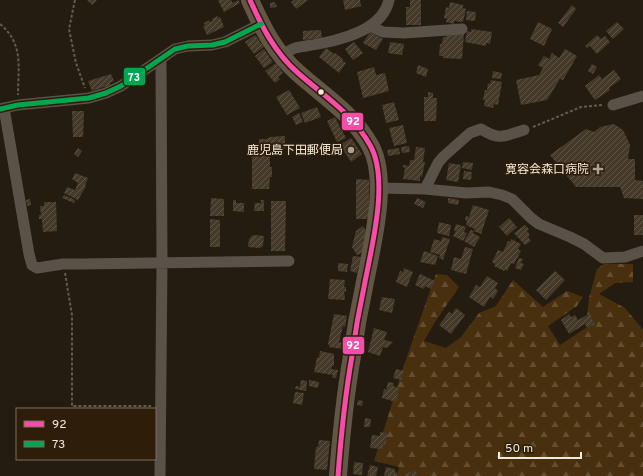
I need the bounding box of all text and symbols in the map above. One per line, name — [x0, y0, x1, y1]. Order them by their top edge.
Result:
line badge: 73 — [123, 67, 146, 86]
text: 73 — [128, 71, 140, 85]
unlabelled marker — [316, 87, 326, 97]
line badge: 92 — [341, 112, 364, 131]
text: 92 — [346, 115, 360, 129]
place label: 鹿児島下田郵便局 — [247, 143, 343, 159]
marker: 鹿児島下田郵便局 — [346, 145, 356, 155]
place label: 寛容会森口病院 — [505, 162, 589, 178]
marker: 寛容会森口病院 — [592, 163, 604, 175]
line badge: 92 — [342, 336, 365, 355]
text: 92 — [346, 339, 360, 353]
legend — [16, 408, 156, 460]
text: 92 — [52, 417, 67, 433]
scale bar — [499, 434, 581, 460]
text: 73 — [52, 437, 65, 453]
text: 50 m — [505, 441, 533, 457]

